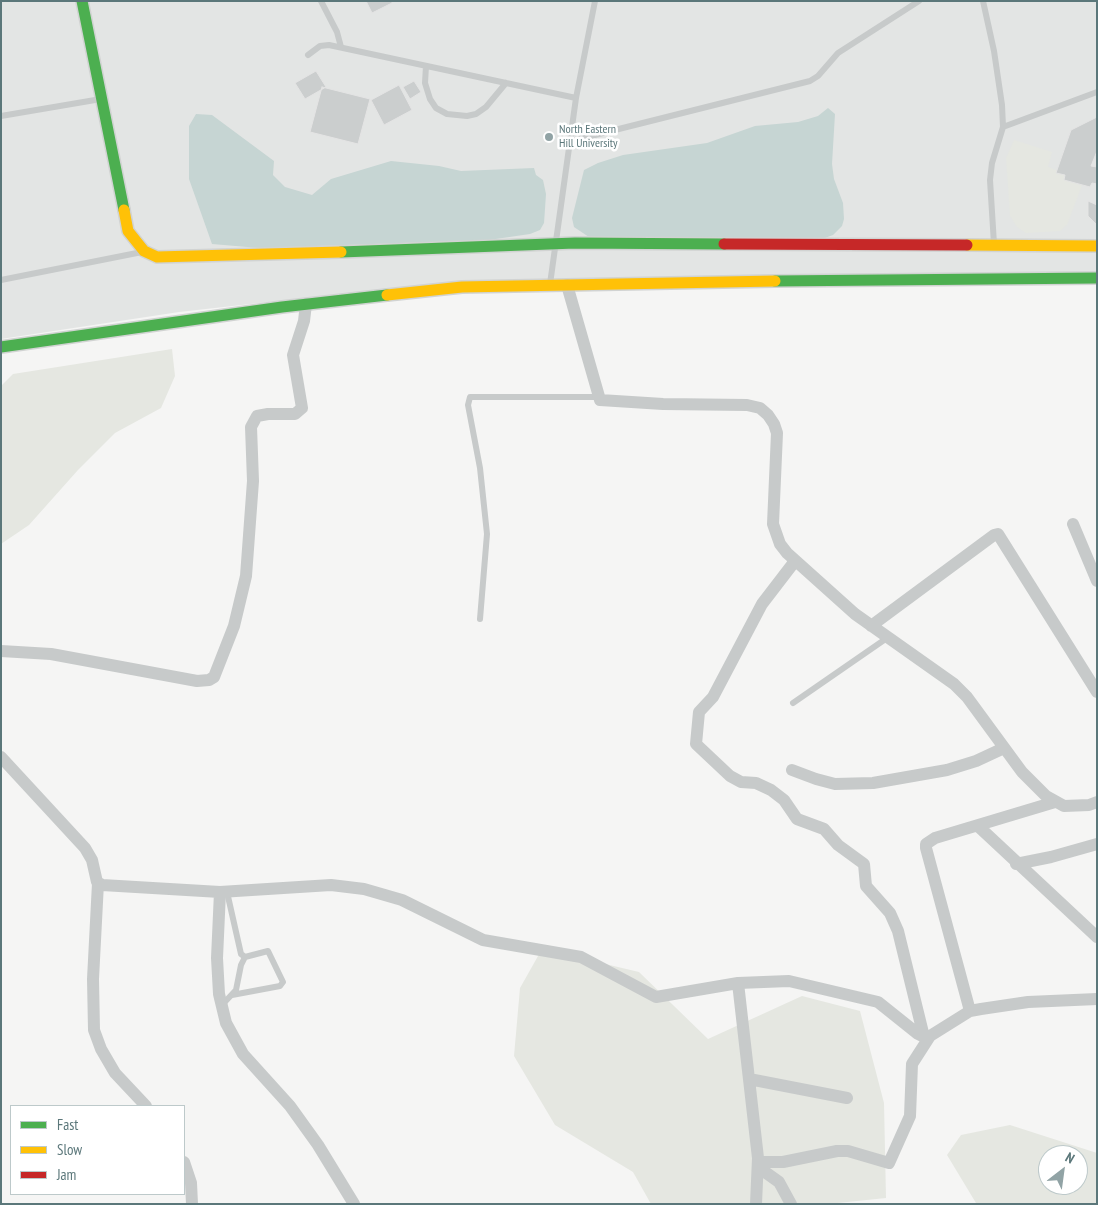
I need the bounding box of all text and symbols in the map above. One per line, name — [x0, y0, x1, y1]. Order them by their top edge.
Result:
place label: North Eastern Hill University — [559, 123, 618, 151]
marker: North Eastern Hill University — [543, 131, 555, 143]
legend — [10, 1105, 185, 1195]
text: Fast — [57, 1115, 78, 1134]
text: Slow — [57, 1140, 82, 1159]
north arrow — [1038, 1145, 1088, 1195]
text: N — [1062, 1148, 1078, 1168]
text: Jam — [57, 1165, 76, 1184]

